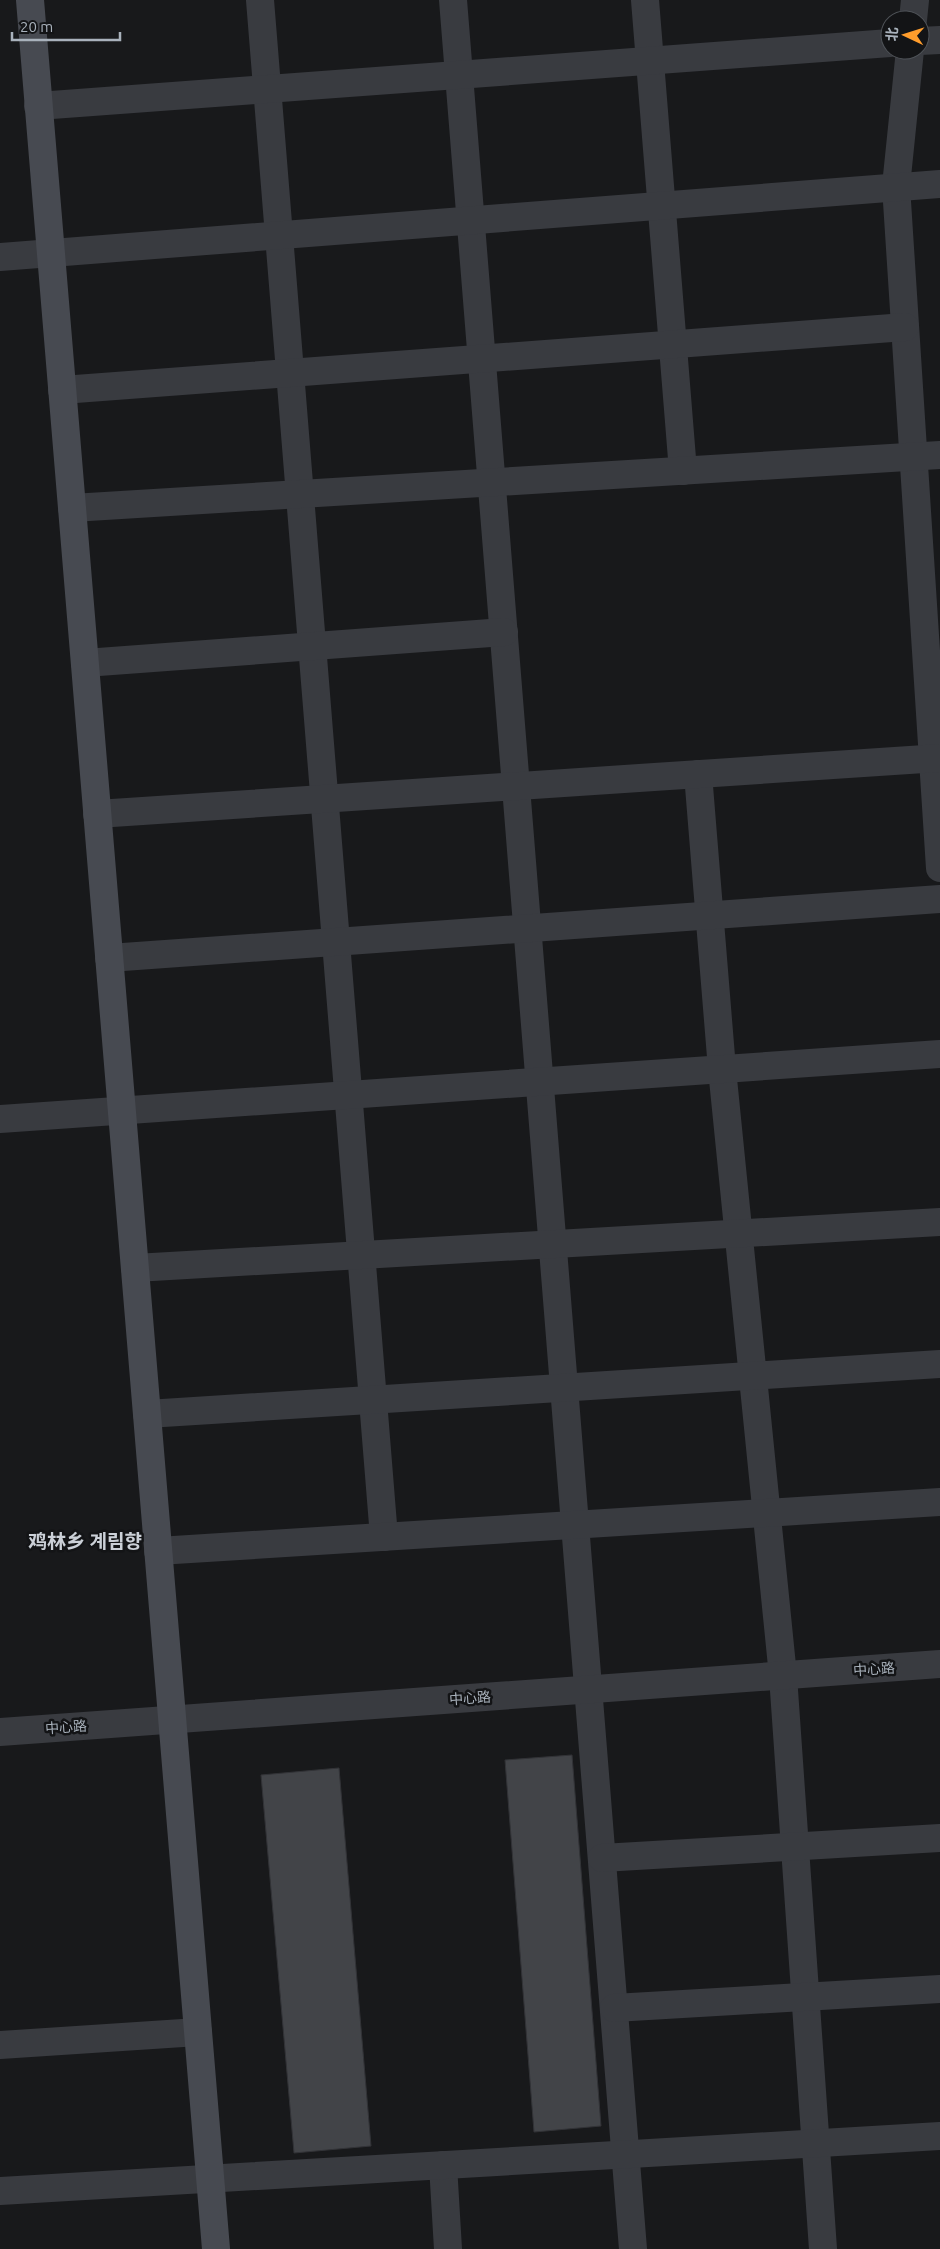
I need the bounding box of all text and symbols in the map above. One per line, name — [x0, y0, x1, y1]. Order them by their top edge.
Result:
scale bar — [12, 10, 120, 42]
north arrow — [880, 10, 930, 60]
text: 20 m — [20, 18, 53, 35]
text: 北 — [884, 27, 901, 42]
district label: 鸡林乡 계림향 — [28, 1530, 142, 1552]
street label: 中心路 — [852, 1660, 896, 1678]
street label: 中心路 — [448, 1689, 492, 1707]
street label: 中心路 — [44, 1718, 88, 1736]

